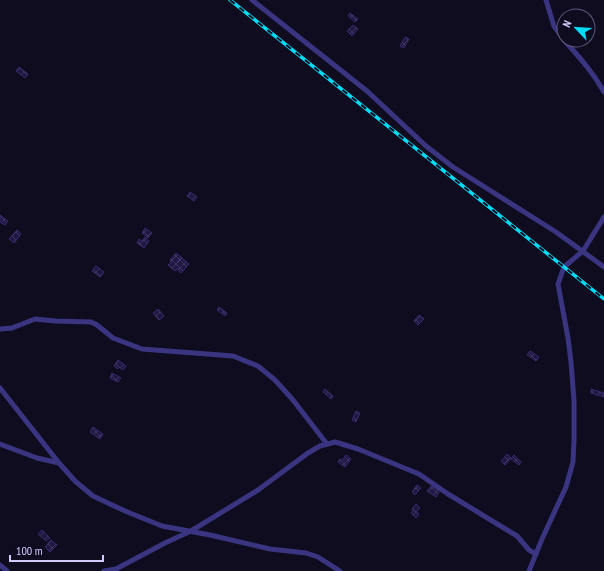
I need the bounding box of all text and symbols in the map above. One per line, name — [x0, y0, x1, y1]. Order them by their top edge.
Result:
north arrow — [556, 8, 596, 48]
text: N — [559, 18, 575, 29]
scale bar — [10, 537, 103, 563]
text: 100 m — [16, 543, 43, 558]

